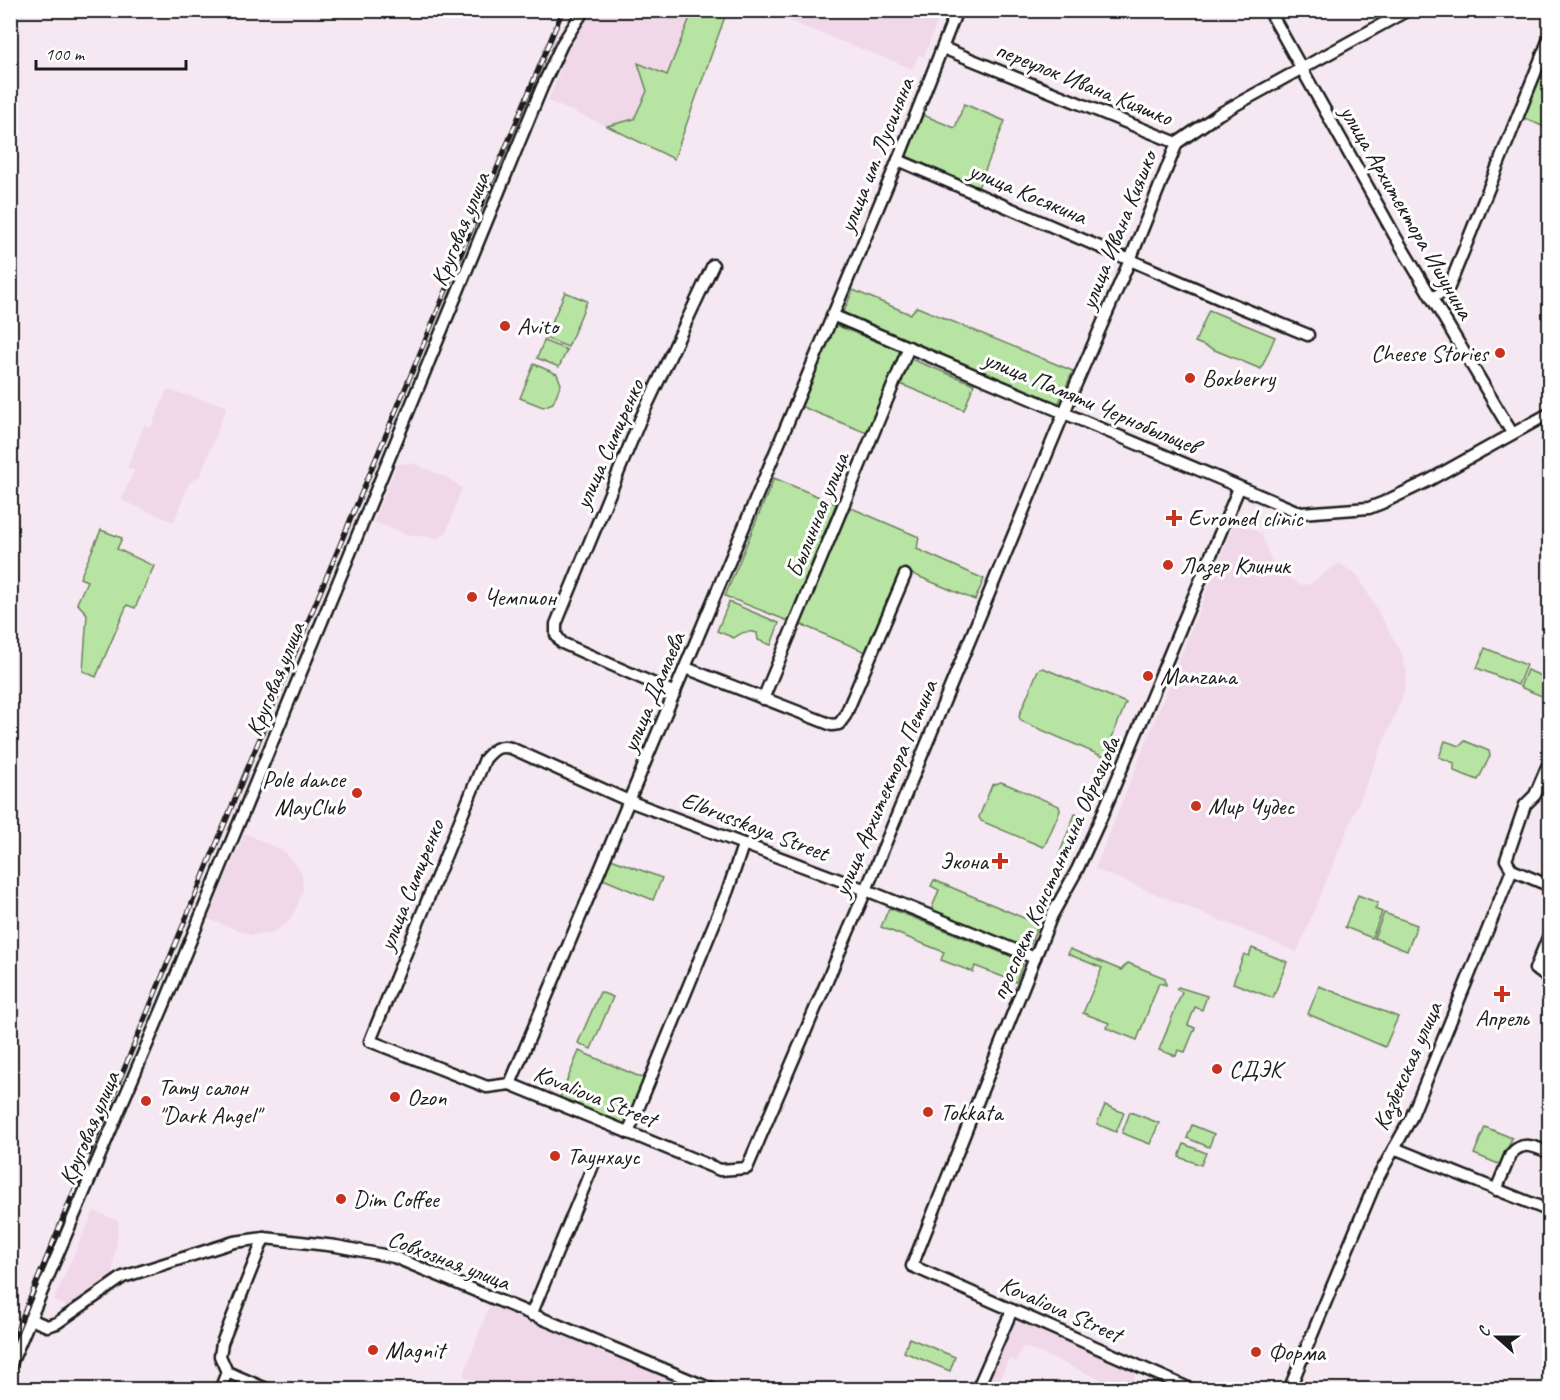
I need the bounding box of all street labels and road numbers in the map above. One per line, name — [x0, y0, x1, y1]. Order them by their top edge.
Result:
street label: переулок Ивана Кияшко — [991, 34, 1178, 133]
street label: улица им. Лусиняна — [831, 72, 921, 238]
street label: улица Архитектора Ишунина — [1332, 98, 1481, 326]
street label: улица Ивана Кияшко — [1072, 144, 1164, 315]
street label: улица Косякина — [963, 154, 1093, 232]
street label: Круговая улица — [424, 166, 497, 290]
street label: улица Памяти Чернобыльцев — [977, 342, 1208, 463]
street label: улица Симиренко — [566, 373, 651, 515]
street label: Былинная улица — [778, 446, 856, 582]
street label: Круговая улица — [239, 616, 312, 740]
street label: улица Дамаева — [614, 626, 692, 758]
street label: улица Архитектора Петина — [825, 674, 945, 902]
street label: проспект Константина Образцова — [983, 730, 1128, 1004]
street label: Elbrusskaya Street — [677, 784, 835, 869]
street label: улица Симиренко — [370, 814, 451, 957]
street label: Казбекская улица — [1365, 996, 1450, 1135]
street label: Kovaliova Street — [529, 1058, 664, 1135]
street label: Круговая улица — [52, 1065, 127, 1189]
street label: Совхозная улица — [384, 1223, 516, 1298]
street label: Kovaliova Street — [996, 1269, 1129, 1350]

